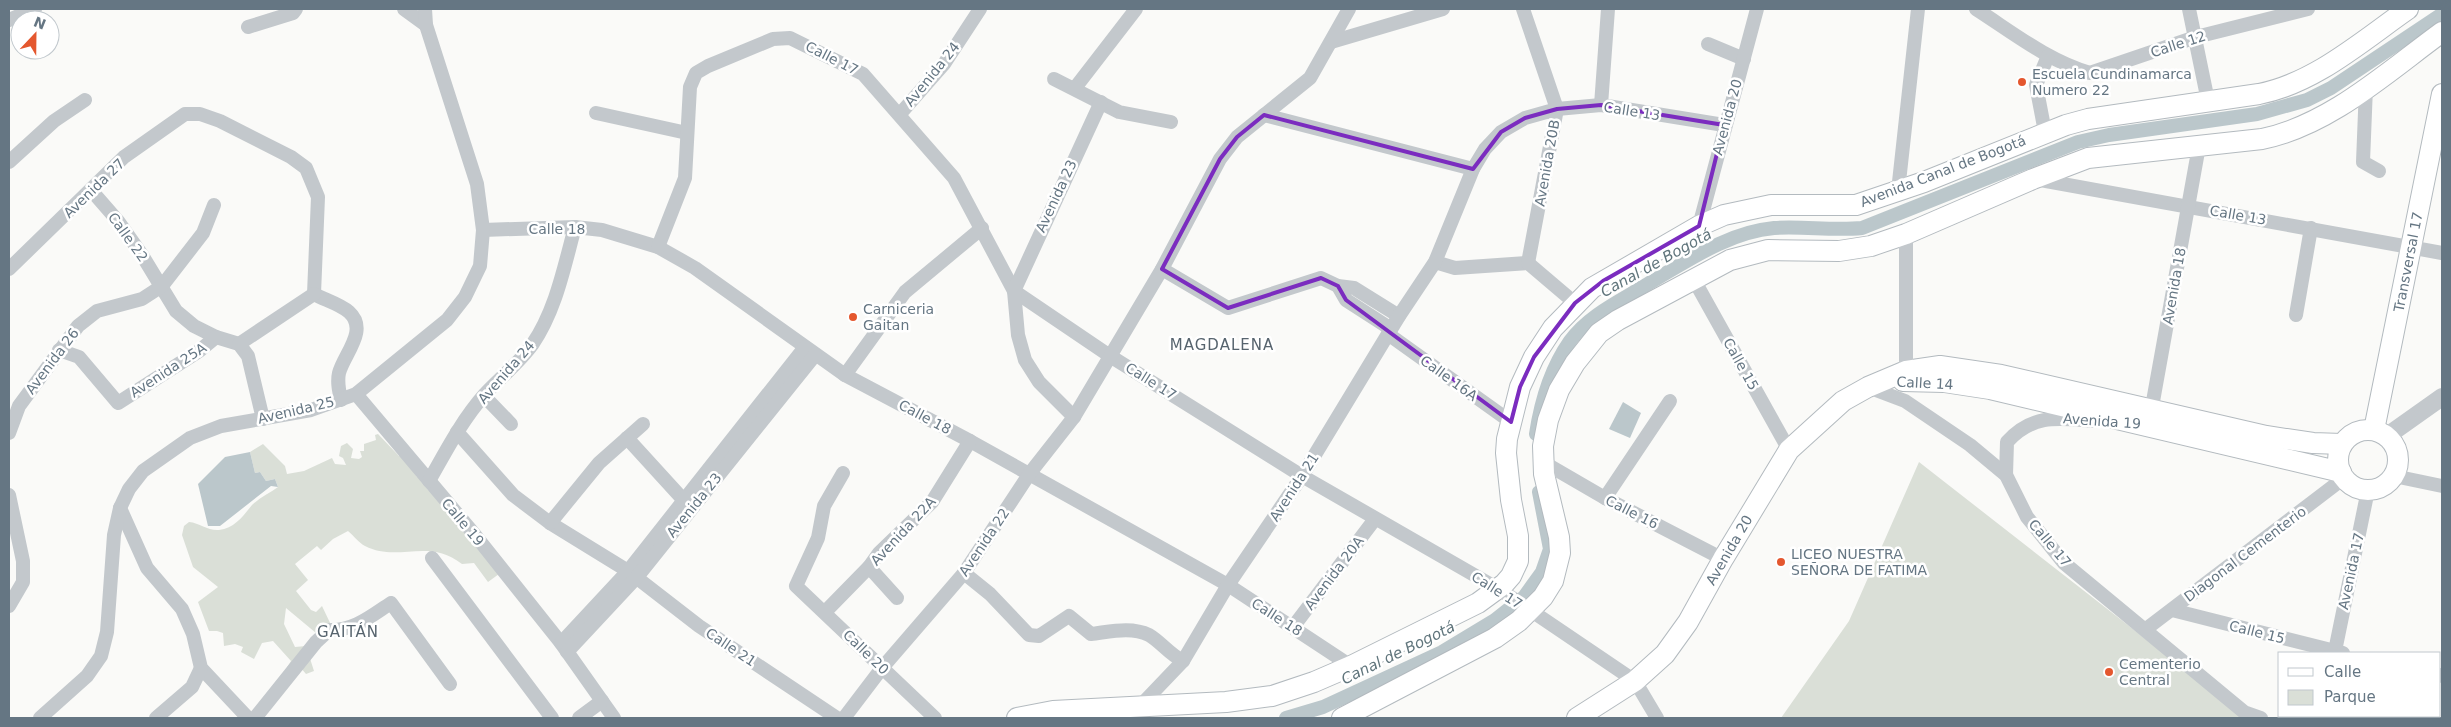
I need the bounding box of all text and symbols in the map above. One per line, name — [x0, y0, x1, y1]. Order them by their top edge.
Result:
north arrow — [10, 10, 60, 60]
text: N — [31, 13, 48, 33]
street label: Calle 12 — [2148, 28, 2208, 60]
street label: Calle 17 — [803, 38, 861, 78]
street label: Avenida 24 — [901, 39, 963, 109]
place label: Escuela Cundinamarca Numero 22 — [2032, 66, 2192, 98]
marker: Escuela Cundinamarca Numero 22 — [2016, 76, 2028, 88]
street label: Avenida 20 — [1709, 77, 1745, 157]
street label: Calle 13 — [1603, 99, 1661, 123]
street label: Avenida 20B — [1532, 118, 1562, 208]
street label: Avenida Canal de Bogotá — [1858, 132, 2028, 210]
street label: Avenida 27 — [60, 155, 128, 221]
street label: Avenida 23 — [1032, 157, 1080, 235]
street label: Calle 13 — [2209, 202, 2267, 228]
street label: Calle 22 — [105, 209, 151, 265]
street label: Transversal 17 — [2390, 211, 2426, 314]
street label: Calle 18 — [528, 221, 586, 237]
water label: Canal de Bogotá — [1597, 225, 1715, 301]
street label: Avenida 18 — [2159, 246, 2189, 326]
place label: Carniceria Gaitan — [863, 301, 934, 333]
marker: Carniceria Gaitan — [847, 311, 859, 323]
street label: Avenida 26 — [22, 325, 82, 397]
street label: Calle 15 — [1720, 335, 1762, 393]
district label: MAGDALENA — [1170, 336, 1274, 354]
street label: Avenida 24 — [474, 337, 538, 407]
street label: Avenida 25A — [127, 339, 209, 401]
street label: Calle 16A — [1417, 352, 1481, 404]
street label: Calle 17 — [1123, 359, 1179, 403]
street label: Calle 14 — [1896, 374, 1954, 392]
street label: Avenida 25 — [256, 393, 336, 427]
street label: Calle 18 — [896, 397, 954, 437]
street label: Avenida 19 — [2062, 410, 2142, 432]
street label: Avenida 21 — [1266, 450, 1322, 524]
street label: Avenida 23 — [663, 470, 725, 540]
street label: Calle 16 — [1603, 492, 1661, 532]
street label: Avenida 22A — [867, 493, 939, 569]
street label: Calle 19 — [439, 495, 487, 549]
street label: Diagonal Cementerio — [2181, 503, 2309, 605]
street label: Avenida 22 — [956, 505, 1012, 579]
street label: Avenida 20 — [1703, 512, 1755, 588]
street label: Calle 17 — [2026, 516, 2074, 570]
street label: Avenida 17 — [2335, 531, 2367, 611]
street label: Avenida 20A — [1301, 533, 1367, 613]
place label: LICEO NUESTRA SEÑORA DE FATIMA — [1791, 546, 1928, 578]
marker: LICEO NUESTRA SEÑORA DE FATIMA — [1775, 556, 1787, 568]
street label: Calle 17 — [1469, 568, 1525, 612]
street label: Calle 18 — [1249, 595, 1305, 639]
street label: Calle 15 — [2227, 617, 2287, 647]
water label: Canal de Bogotá — [1338, 618, 1458, 688]
district label: GAITÁN — [317, 622, 379, 641]
street label: Calle 21 — [703, 624, 759, 670]
street label: Calle 20 — [840, 626, 892, 678]
legend — [2278, 652, 2441, 717]
place label: Cementerio Central — [2119, 656, 2201, 688]
text: Calle — [2324, 663, 2361, 681]
marker: Cementerio Central — [2103, 666, 2115, 678]
text: Parque — [2324, 688, 2376, 706]

